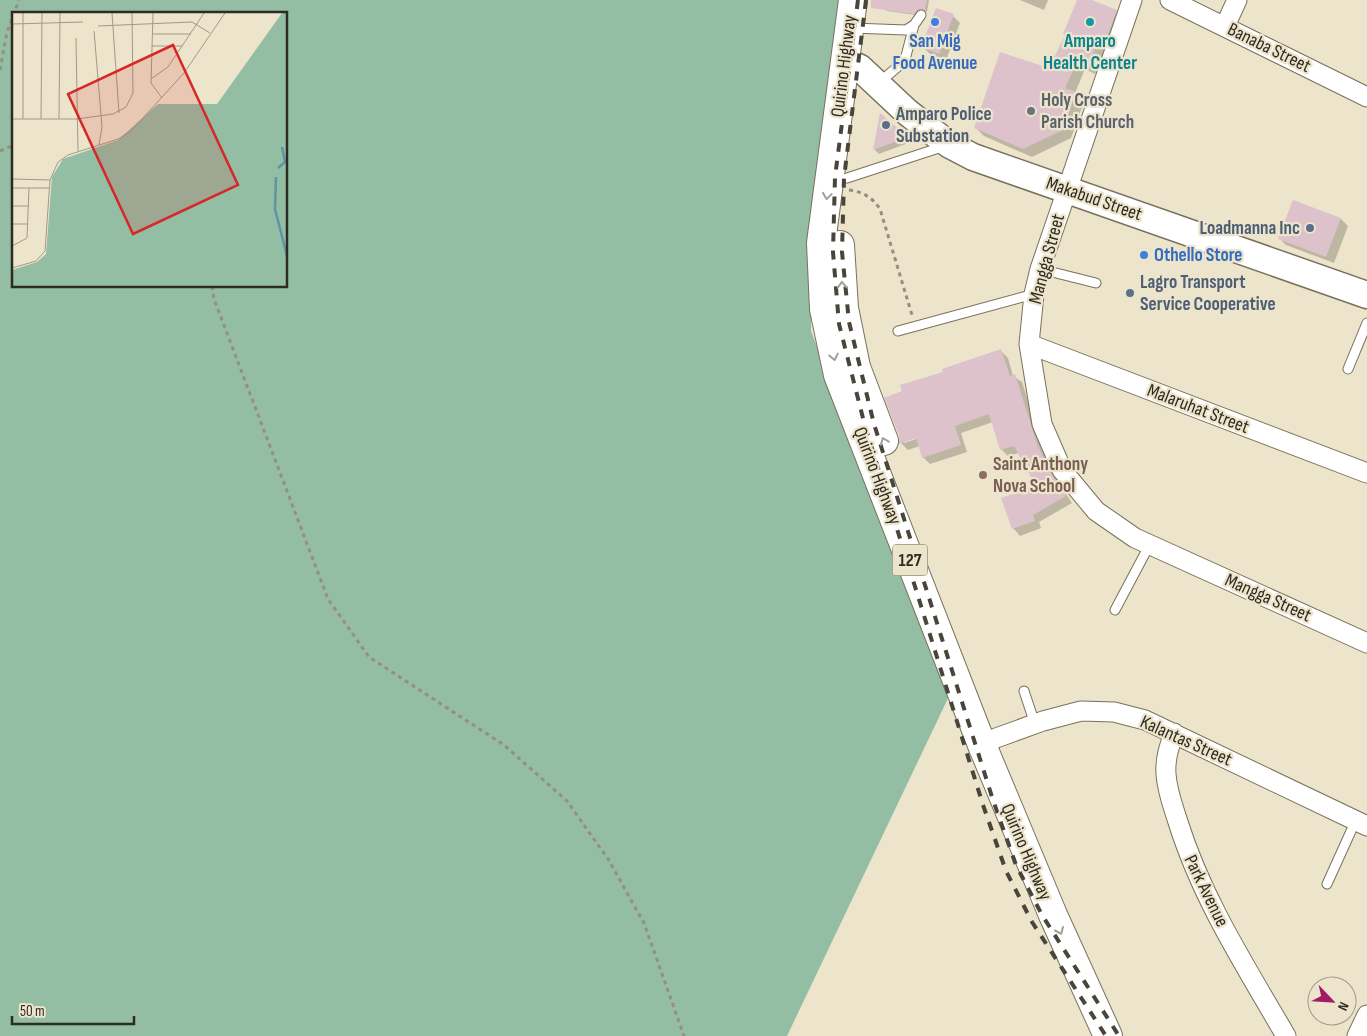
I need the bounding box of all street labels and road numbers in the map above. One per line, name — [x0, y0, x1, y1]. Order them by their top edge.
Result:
street label: Quirino Highway — [826, 13, 862, 118]
street label: Banaba Street — [1224, 18, 1314, 78]
street label: Makabud Street — [1043, 172, 1145, 226]
street label: Mangga Street — [1024, 211, 1070, 306]
street label: Malaruhat Street — [1144, 379, 1252, 439]
street label: Quirino Highway — [848, 424, 906, 529]
road number: 127 — [892, 544, 928, 576]
street label: Mangga Street — [1221, 569, 1315, 627]
street label: Kalantas Street — [1137, 711, 1236, 771]
street label: Quirino Highway — [995, 800, 1057, 904]
street label: Park Avenue — [1179, 851, 1233, 931]

